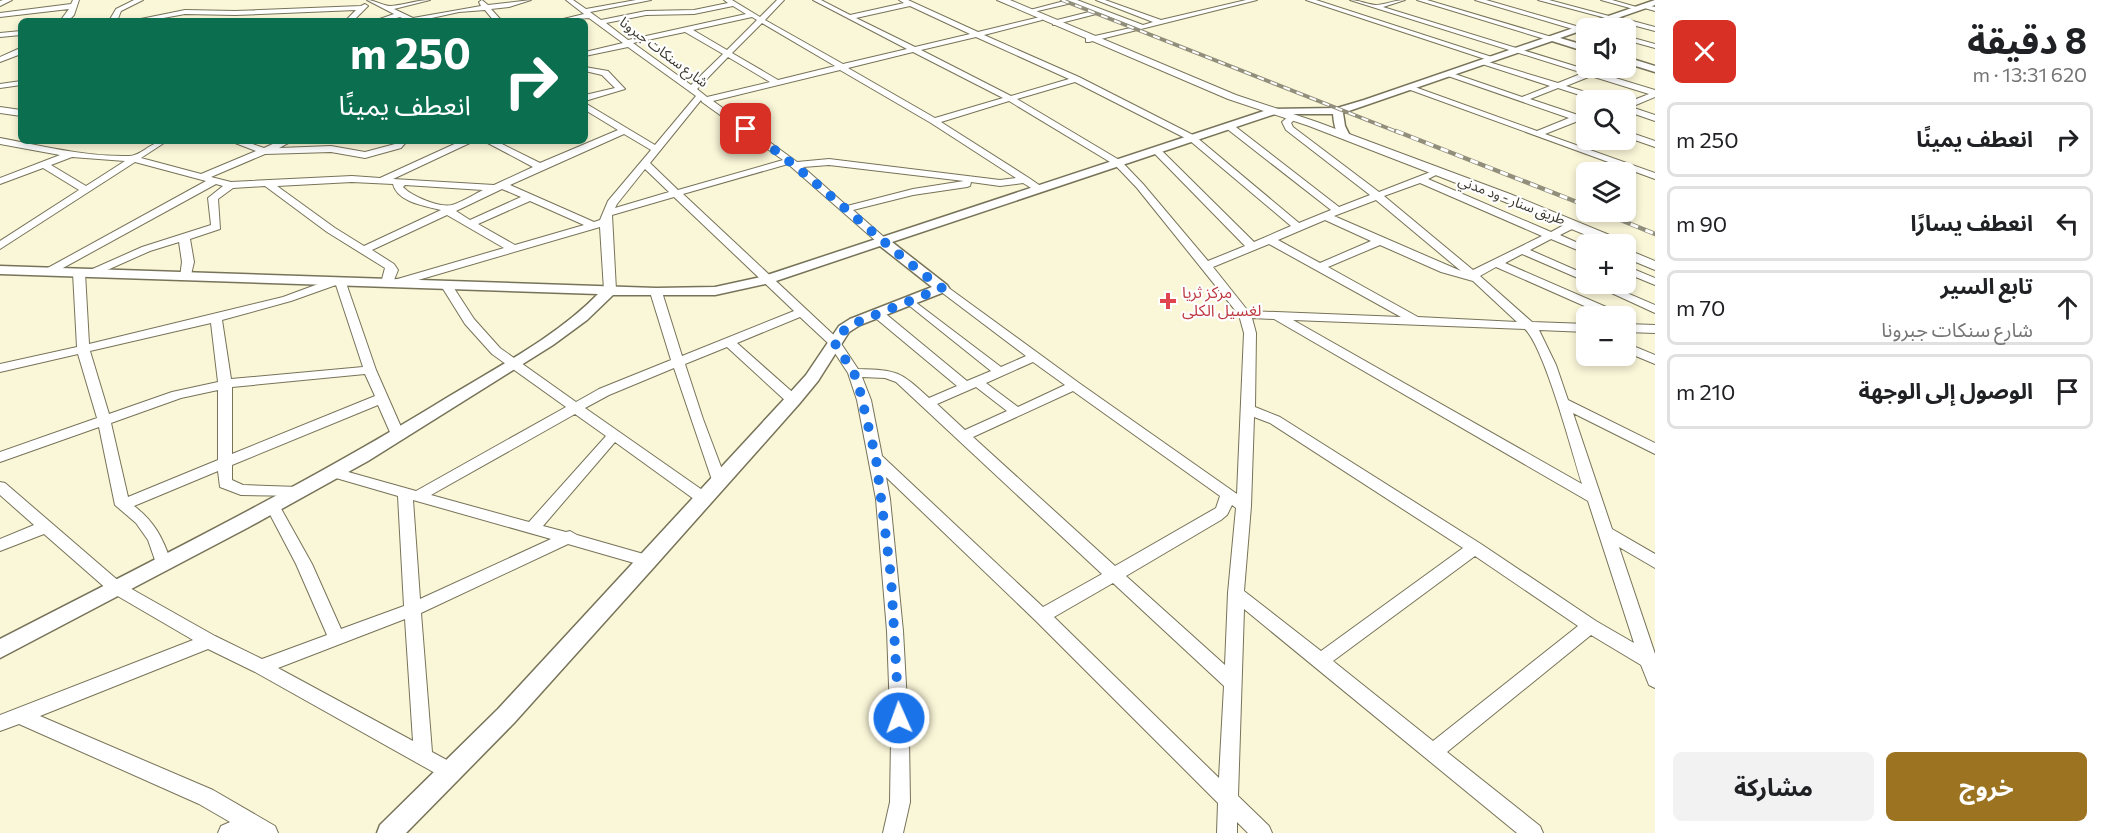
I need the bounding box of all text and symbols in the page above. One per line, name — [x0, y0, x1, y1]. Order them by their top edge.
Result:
street label: شارع سنكات جبرونا — [615, 13, 712, 93]
text: 8 دقيقة — [1967, 17, 2087, 61]
map controls — [1576, 18, 1636, 366]
button: sound — [1576, 18, 1636, 78]
button: close — [1673, 20, 1736, 83]
text: 250 m — [350, 26, 471, 78]
icon: right — [492, 42, 570, 120]
text: 620 m · 13:31 — [1973, 62, 2087, 86]
text: انعطف يمينًا — [338, 88, 471, 121]
button: search — [1576, 90, 1636, 150]
pin — [720, 103, 771, 154]
icon: arrive — [729, 112, 762, 145]
icon: right — [2051, 123, 2084, 156]
text: انعطف يمينًا — [1916, 125, 2033, 152]
text: 250 m — [1676, 126, 1739, 153]
button: layers — [1576, 162, 1636, 222]
street label: طريق سنار - ود مدني — [1455, 171, 1568, 231]
icon: left — [2051, 207, 2084, 240]
text: انعطف يسارًا — [1911, 209, 2033, 236]
text: 90 m — [1676, 210, 1727, 237]
button: + — [1576, 234, 1636, 294]
text: تابع السير — [1941, 272, 2033, 299]
place label: مركز ثريا لغسيل الكلى — [1182, 282, 1261, 320]
icon: ahead — [2051, 291, 2084, 324]
marker: مركز ثريا لغسيل الكلى — [1159, 292, 1177, 310]
text: 70 m — [1676, 294, 1725, 321]
button: − — [1576, 306, 1636, 366]
text: شارع سنكات جبرونا — [1881, 317, 2033, 341]
icon: arrive — [2051, 375, 2084, 408]
text: الوصول إلى الوجهة — [1858, 377, 2033, 404]
text: 210 m — [1676, 378, 1735, 405]
position arrow — [867, 686, 931, 750]
button: مشاركة — [1673, 752, 1874, 821]
button: خروج — [1886, 752, 2087, 821]

